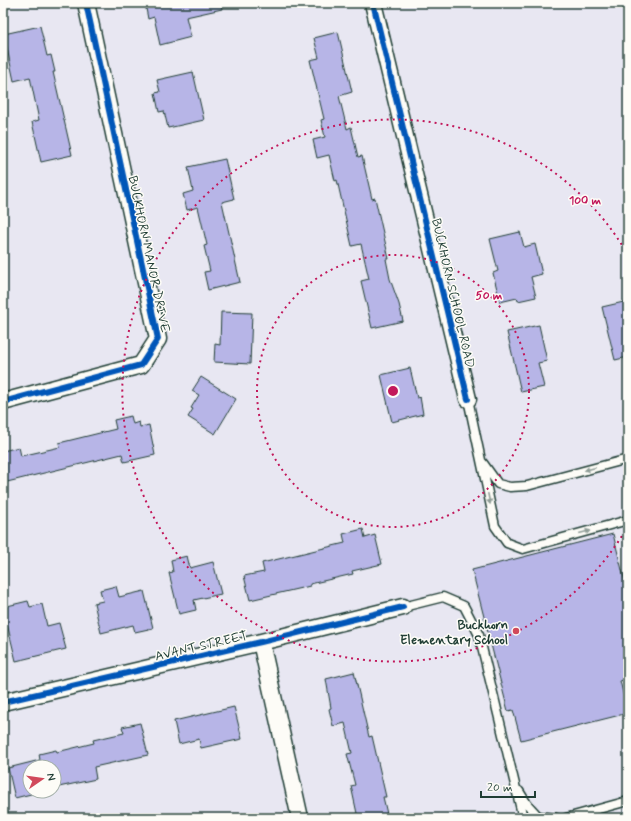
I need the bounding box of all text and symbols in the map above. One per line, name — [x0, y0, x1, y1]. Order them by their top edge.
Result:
street label: BUCKHORN MANOR DRIVE — [124, 174, 173, 334]
text: 100 m — [569, 193, 602, 209]
street label: BUCKHORN SCHOOL ROAD — [427, 217, 478, 370]
text: 50 m — [476, 288, 503, 304]
centre of rings — [386, 384, 400, 398]
one-way arrow — [584, 466, 596, 472]
one-way arrow — [487, 493, 493, 505]
one-way arrow — [580, 529, 592, 535]
place label: Buckhorn Elementary School — [400, 617, 508, 649]
marker: Buckhorn Elementary School — [511, 626, 521, 636]
street label: AVANT STREET — [153, 627, 250, 665]
north arrow — [22, 759, 62, 799]
text: N — [43, 772, 58, 782]
scale bar — [481, 773, 535, 799]
text: 20 m — [487, 780, 513, 796]

